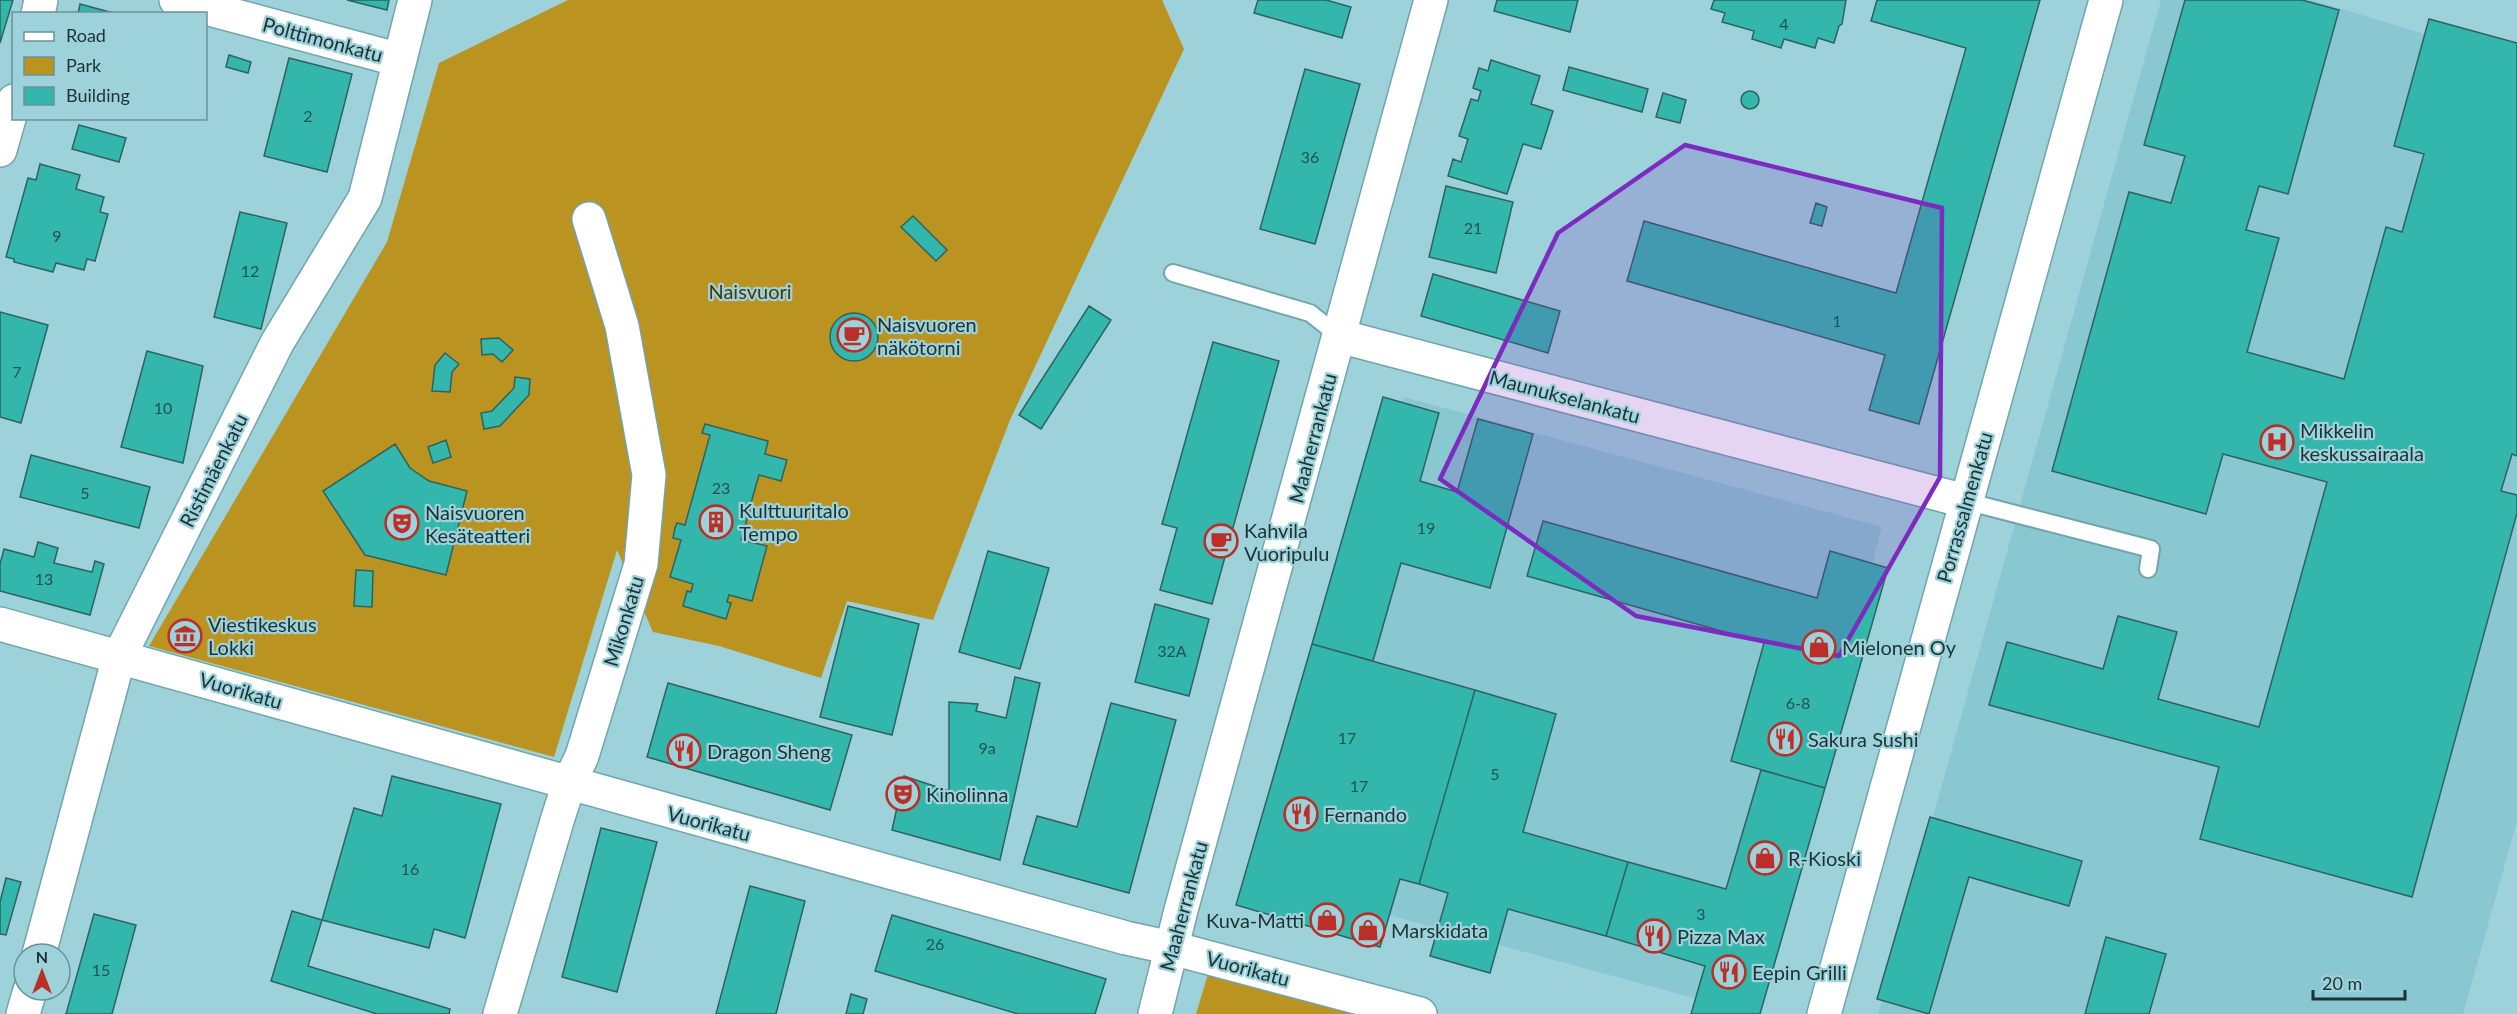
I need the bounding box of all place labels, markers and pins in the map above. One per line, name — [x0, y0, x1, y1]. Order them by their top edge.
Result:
place label: Naisvuoren näkötorni — [877, 312, 977, 359]
cafe icon: Naisvuoren näkötorni — [836, 317, 872, 353]
place label: Mikkelin keskussairaala — [2300, 418, 2424, 465]
hospital icon: Mikkelin keskussairaala — [2259, 424, 2295, 460]
place label: Kulttuuritalo Tempo — [739, 498, 849, 545]
place label: Naisvuoren Kesäteatteri — [425, 500, 530, 547]
building icon: Kulttuuritalo Tempo — [698, 504, 734, 540]
theatre icon: Naisvuoren Kesäteatteri — [384, 505, 420, 541]
place label: Kahvila Vuoripulu — [1244, 518, 1329, 565]
cafe icon: Kahvila Vuoripulu — [1203, 523, 1239, 559]
place label: Viestikeskus Lokki — [208, 612, 317, 659]
museum icon: Viestikeskus Lokki — [167, 618, 203, 654]
shop icon: Mielonen Oy — [1801, 629, 1837, 665]
place label: Mielonen Oy — [1842, 635, 1957, 659]
restaurant icon: Sakura Sushi — [1767, 721, 1803, 757]
place label: Sakura Sushi — [1808, 727, 1919, 751]
restaurant icon: Dragon Sheng — [666, 733, 702, 769]
place label: Dragon Sheng — [707, 739, 831, 763]
theatre icon: Kinolinna — [885, 776, 921, 812]
place label: Kinolinna — [926, 782, 1008, 806]
restaurant icon: Fernando — [1283, 796, 1319, 832]
place label: Fernando — [1324, 802, 1407, 826]
shop icon: R-Kioski — [1747, 840, 1783, 876]
place label: R-Kioski — [1788, 846, 1861, 870]
shop icon: Kuva-Matti — [1309, 902, 1345, 938]
place label: Kuva-Matti — [1206, 908, 1304, 932]
shop icon: Marskidata — [1350, 912, 1386, 948]
place label: Marskidata — [1391, 918, 1488, 942]
restaurant icon: Pizza Max — [1636, 918, 1672, 954]
place label: Pizza Max — [1677, 924, 1765, 948]
restaurant icon: Eepin Grilli — [1711, 954, 1747, 990]
place label: Eepin Grilli — [1752, 960, 1847, 984]

